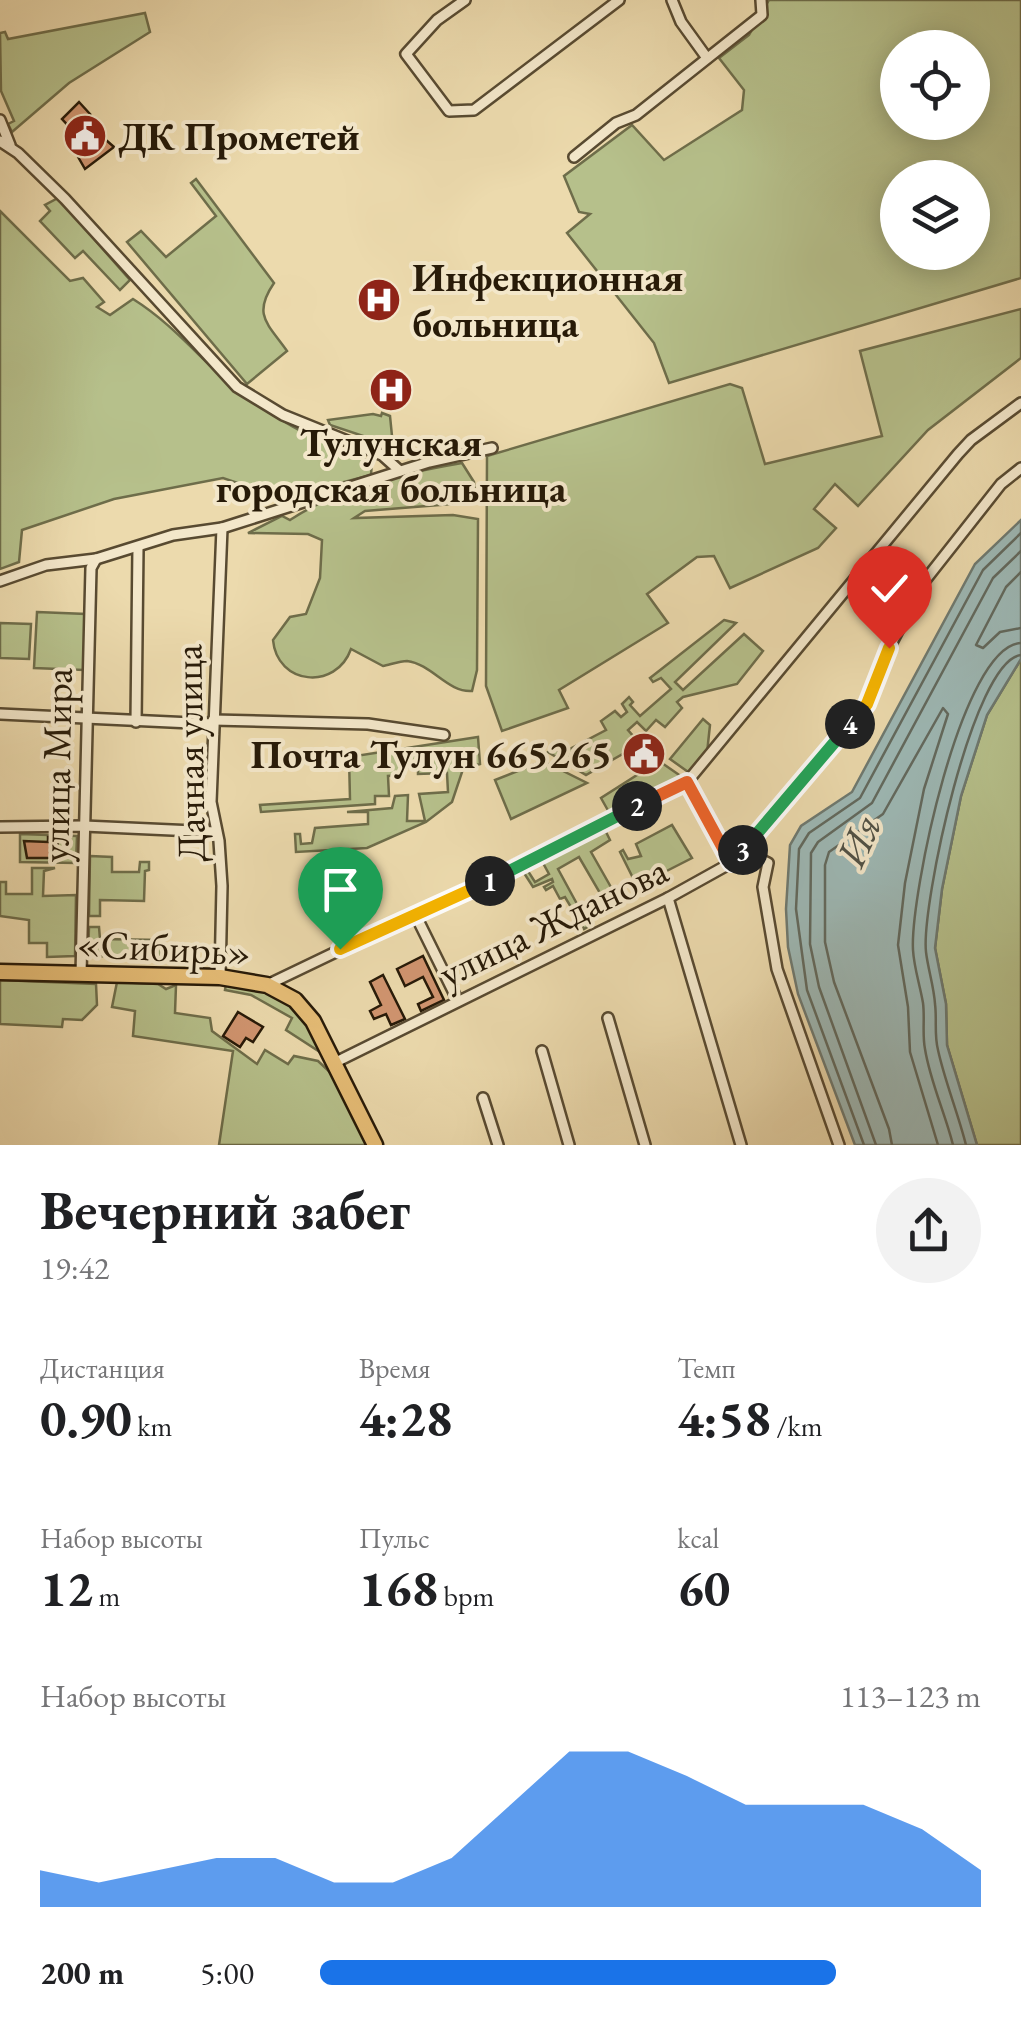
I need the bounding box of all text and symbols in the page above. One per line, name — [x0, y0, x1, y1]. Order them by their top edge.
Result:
map controls — [880, 30, 990, 270]
button: locate — [880, 30, 990, 140]
place label: ДК Прометей — [118, 110, 360, 162]
public building icon: ДК Прометей — [62, 113, 108, 159]
button: layers — [880, 160, 990, 270]
place label: Инфекционная больница — [412, 251, 683, 349]
hospital icon: Инфекционная больница — [356, 277, 402, 323]
hospital icon: Тулунская городская больница — [368, 367, 414, 413]
place label: Тулунская городская больница — [215, 416, 567, 514]
pin — [847, 546, 932, 649]
icon: check — [862, 561, 917, 616]
street label: Дачная улица — [161, 644, 217, 862]
street label: улица Мира — [28, 667, 84, 863]
pin: 4 — [825, 699, 875, 749]
text: 4 — [843, 706, 857, 742]
place label: Почта Тулун 665265 — [251, 728, 612, 780]
public building icon: Почта Тулун 665265 — [621, 731, 667, 777]
pin: 2 — [612, 781, 662, 831]
text: 2 — [630, 788, 644, 824]
water label: Ия — [822, 805, 894, 876]
pin: 3 — [718, 825, 768, 875]
text: 3 — [736, 832, 750, 868]
street label: улица Жданова — [430, 843, 676, 999]
pin — [298, 847, 383, 950]
pin: 1 — [465, 856, 515, 906]
icon: arrive — [313, 862, 368, 917]
text: 1 — [483, 863, 497, 899]
street label: «Сибирь» — [76, 916, 252, 978]
text: Вечерний забег — [40, 1174, 410, 1245]
button: share — [876, 1178, 981, 1283]
text: 19:42 — [40, 1247, 109, 1289]
text: Дистанция — [40, 1350, 165, 1386]
text: Время — [359, 1350, 431, 1386]
text: Темп — [677, 1350, 736, 1386]
text: 0.90 — [40, 1386, 132, 1451]
text: 4:28 — [359, 1386, 452, 1451]
text: 4:58 — [677, 1386, 771, 1451]
text: km — [132, 1408, 172, 1444]
text: /km — [771, 1408, 822, 1444]
text: Набор высоты — [40, 1520, 203, 1556]
text: Пульс — [359, 1520, 430, 1556]
text: kcal — [677, 1520, 719, 1556]
text: 12 — [40, 1556, 93, 1621]
text: 168 — [359, 1556, 438, 1621]
text: 60 — [677, 1556, 730, 1621]
text: m — [93, 1578, 120, 1614]
text: bpm — [438, 1578, 494, 1614]
text: Набор высоты — [40, 1675, 226, 1717]
text: 113–123 m — [840, 1675, 981, 1717]
text: 200 m — [40, 1952, 124, 1994]
text: 5:00 — [200, 1952, 254, 1994]

